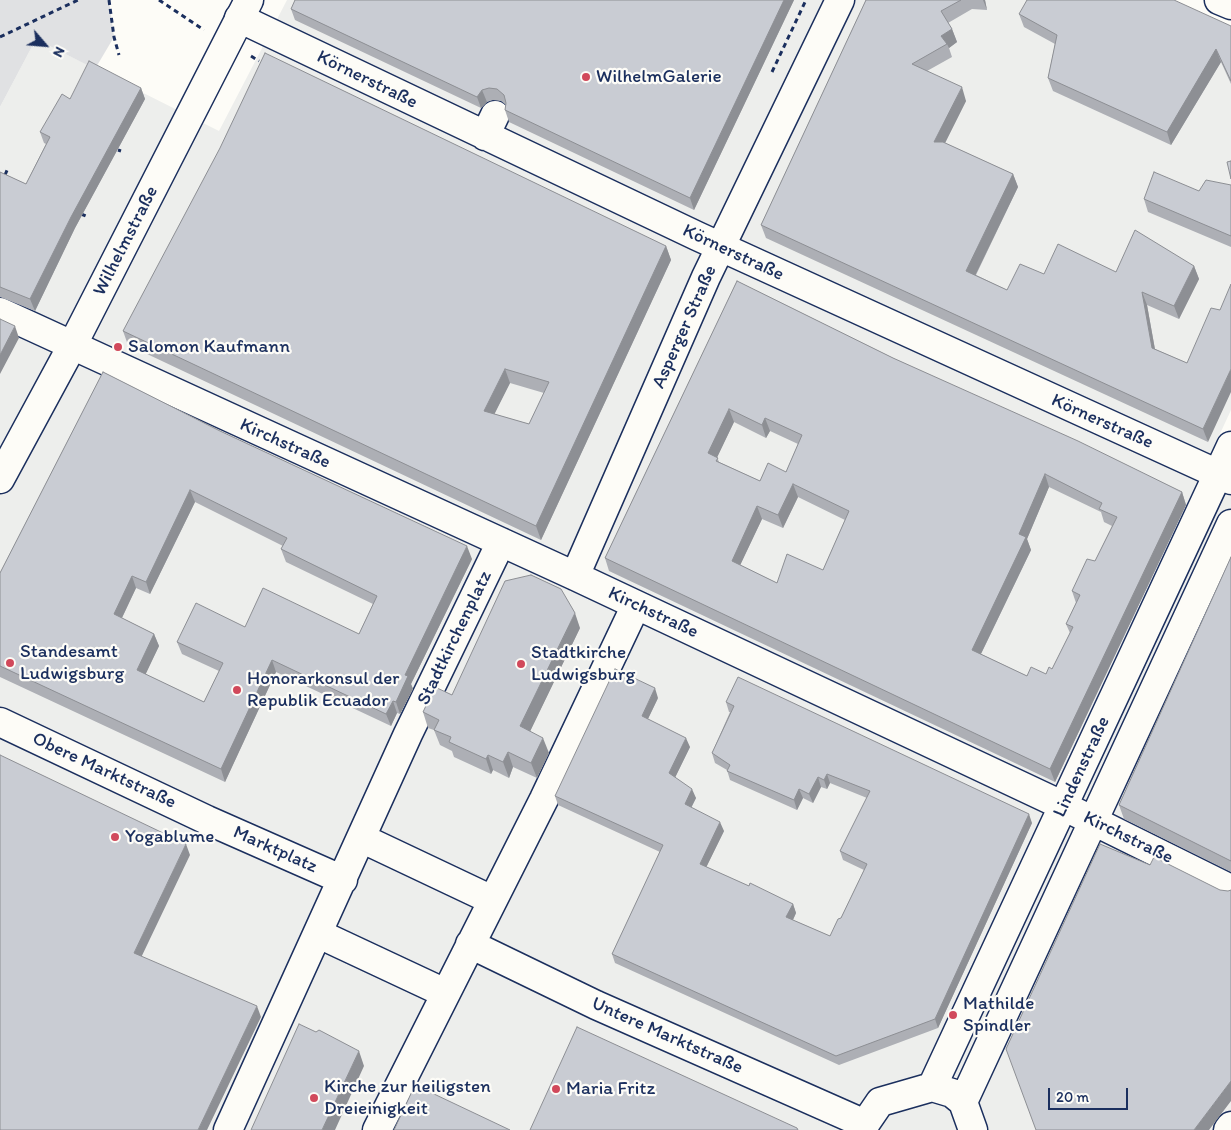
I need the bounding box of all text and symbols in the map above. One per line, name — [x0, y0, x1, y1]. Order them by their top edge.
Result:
north arrow — [20, 20, 70, 70]
text: N — [49, 44, 69, 60]
street label: Körnerstraße — [313, 46, 421, 114]
place label: WilhelmGalerie — [596, 66, 722, 88]
marker: WilhelmGalerie — [580, 71, 592, 83]
street label: Wilhelmstraße — [89, 182, 163, 300]
street label: Körnerstraße — [679, 220, 787, 286]
street label: Asperger Straße — [648, 262, 722, 392]
place label: Salomon Kaufmann — [128, 336, 290, 358]
marker: Salomon Kaufmann — [112, 341, 124, 353]
street label: Körnerstraße — [1047, 389, 1157, 455]
street label: Kirchstraße — [236, 414, 334, 474]
street label: Stadtkirchenplatz — [413, 567, 497, 709]
street label: Kirchstraße — [604, 582, 702, 644]
place label: Standesamt Ludwigsburg — [20, 641, 124, 685]
place label: Stadtkirche Ludwigsburg — [531, 642, 635, 686]
marker: Standesamt Ludwigsburg — [4, 657, 16, 669]
marker: Stadtkirche Ludwigsburg — [515, 658, 527, 670]
place label: Honorarkonsul der Republik Ecuador — [247, 668, 400, 712]
marker: Honorarkonsul der Republik Ecuador — [231, 684, 243, 696]
street label: Lindenstraße — [1049, 713, 1115, 821]
street label: Obere Marktstraße — [28, 728, 180, 814]
street label: Kirchstraße — [1079, 806, 1177, 870]
street label: Marktplatz — [229, 821, 321, 879]
place label: Yogablume — [125, 826, 214, 848]
marker: Yogablume — [109, 831, 121, 843]
street label: Untere Marktstraße — [588, 992, 746, 1080]
place label: Mathilde Spindler — [963, 993, 1034, 1037]
marker: Mathilde Spindler — [947, 1009, 959, 1021]
place label: Kirche zur heiligsten Dreieinigkeit — [324, 1076, 491, 1120]
place label: Maria Fritz — [566, 1078, 655, 1100]
scale bar — [1051, 1078, 1131, 1110]
marker: Maria Fritz — [550, 1083, 562, 1095]
text: 20 m — [1056, 1088, 1089, 1106]
marker: Kirche zur heiligsten Dreieinigkeit — [308, 1092, 320, 1104]

